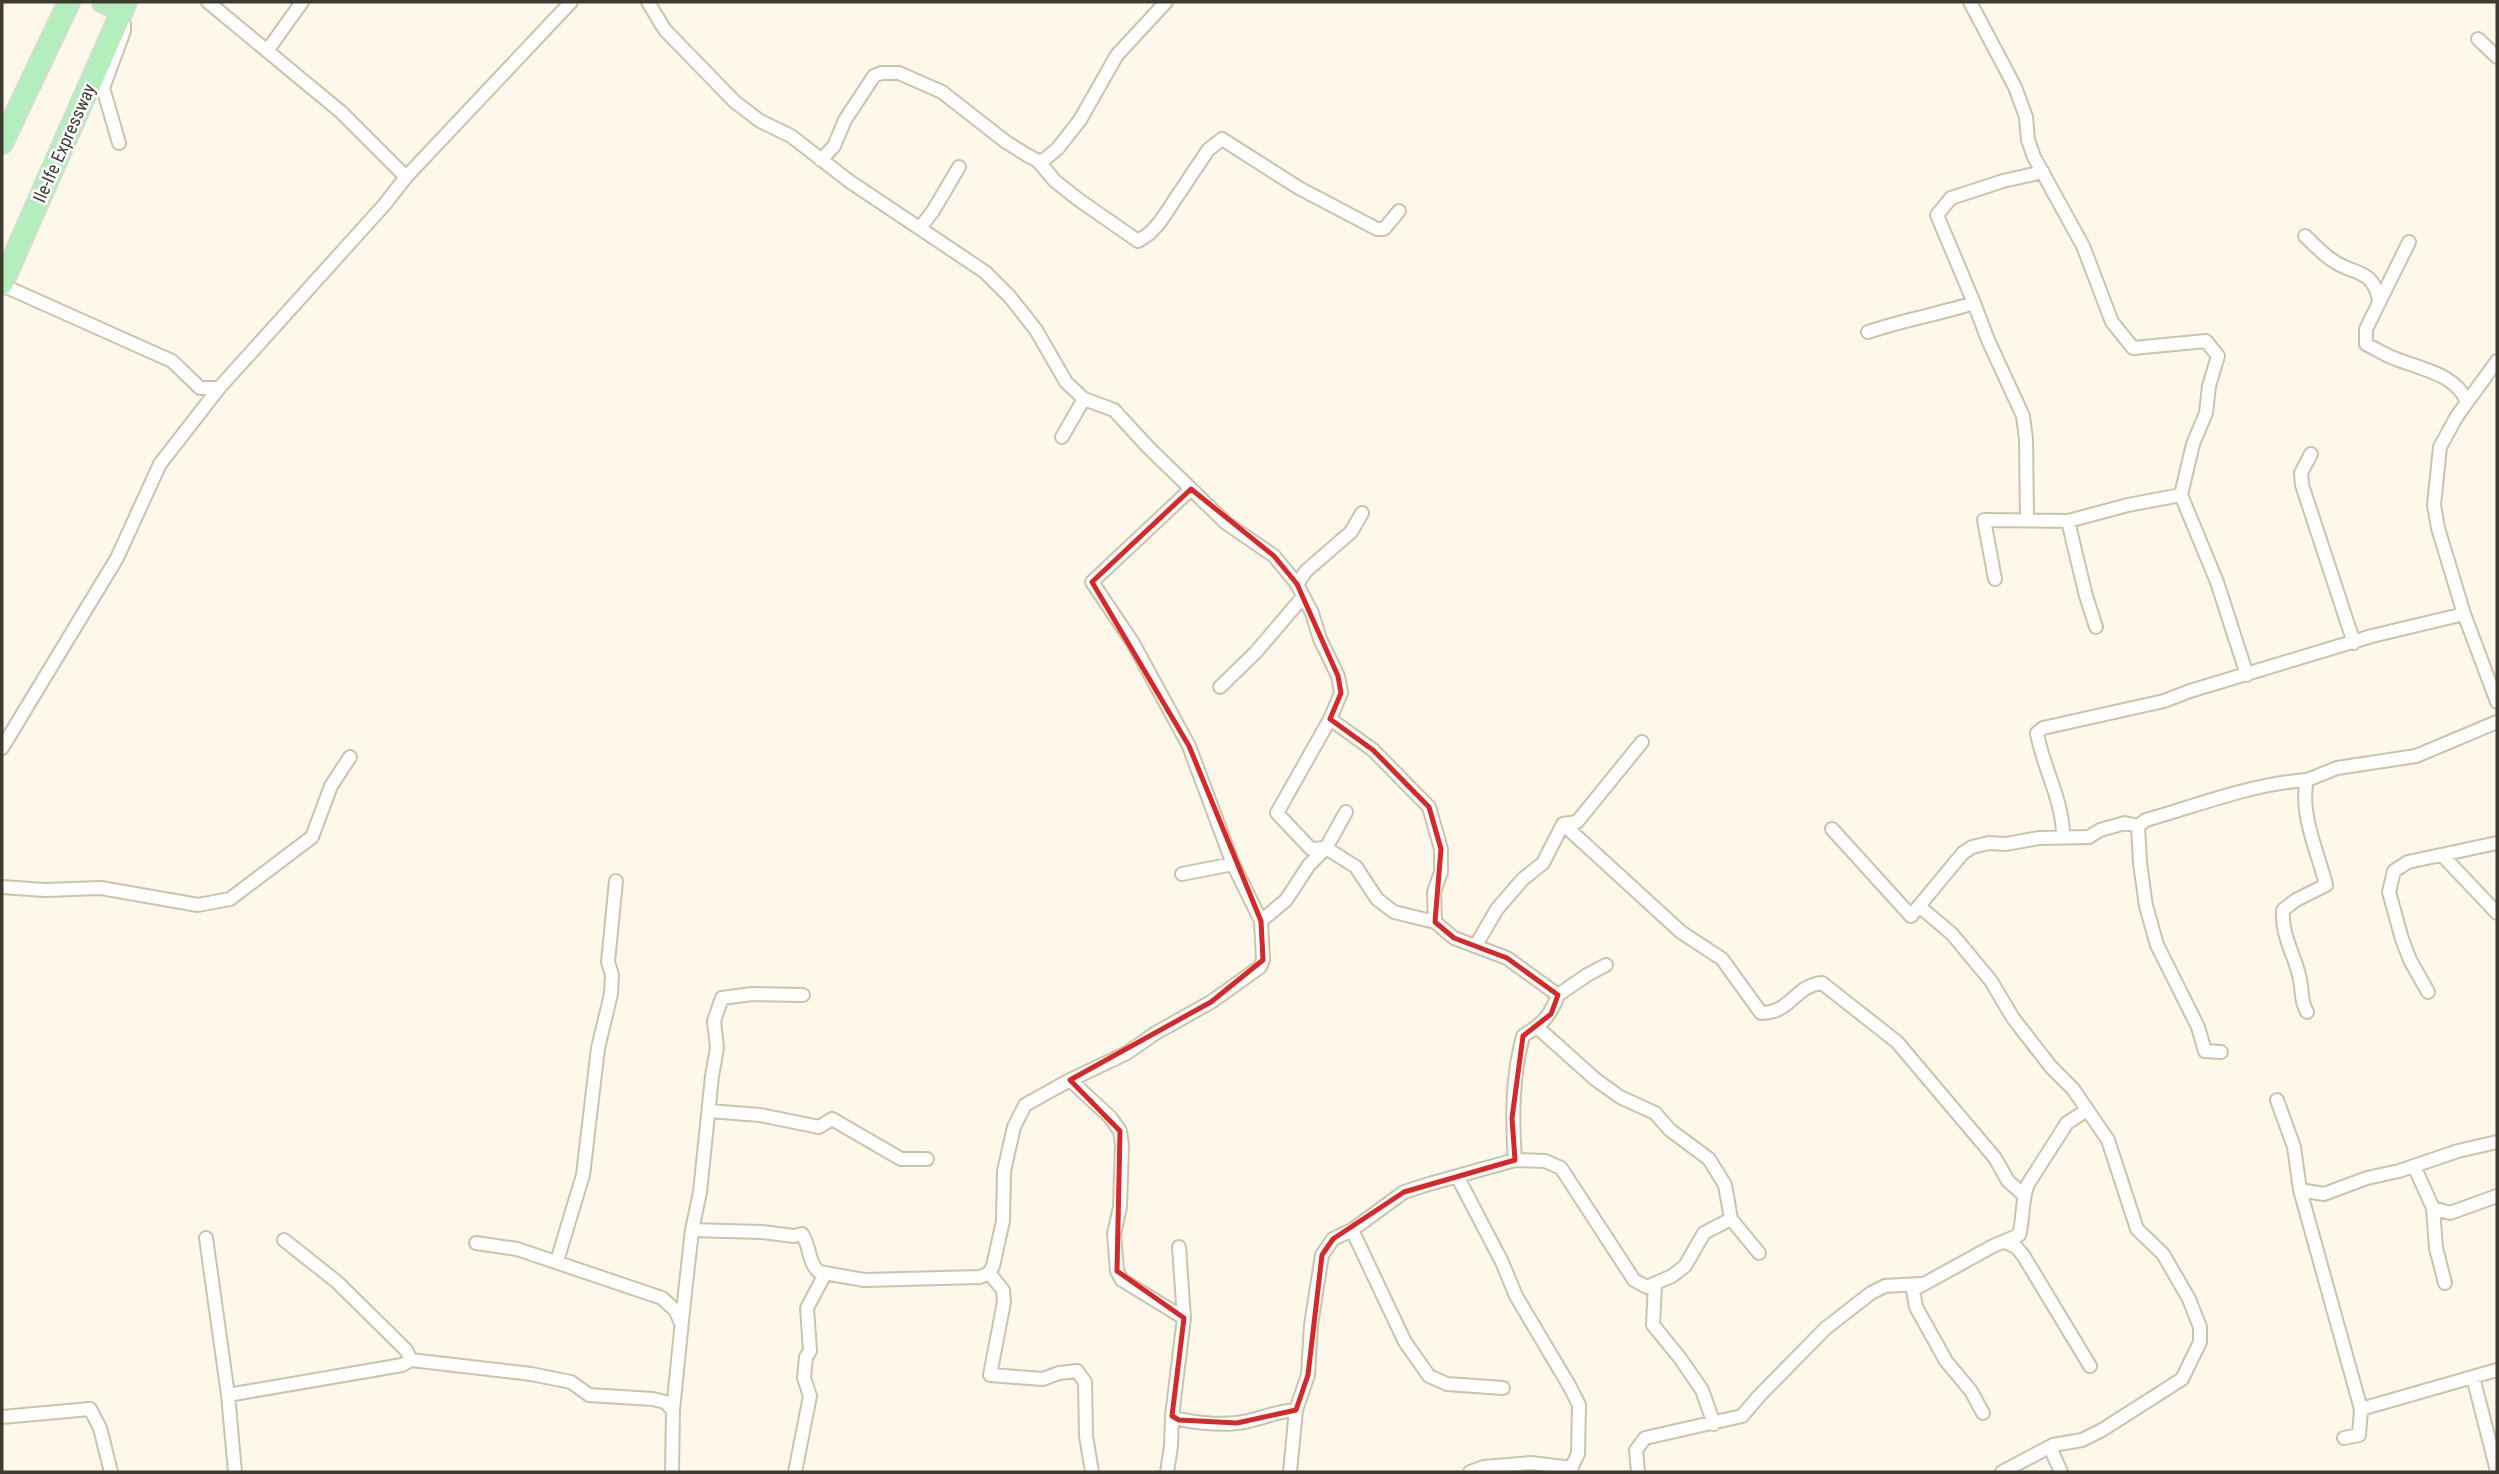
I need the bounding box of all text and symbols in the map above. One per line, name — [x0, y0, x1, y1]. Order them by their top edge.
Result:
street label: Ile-Ife Expressway — [28, 80, 100, 206]

